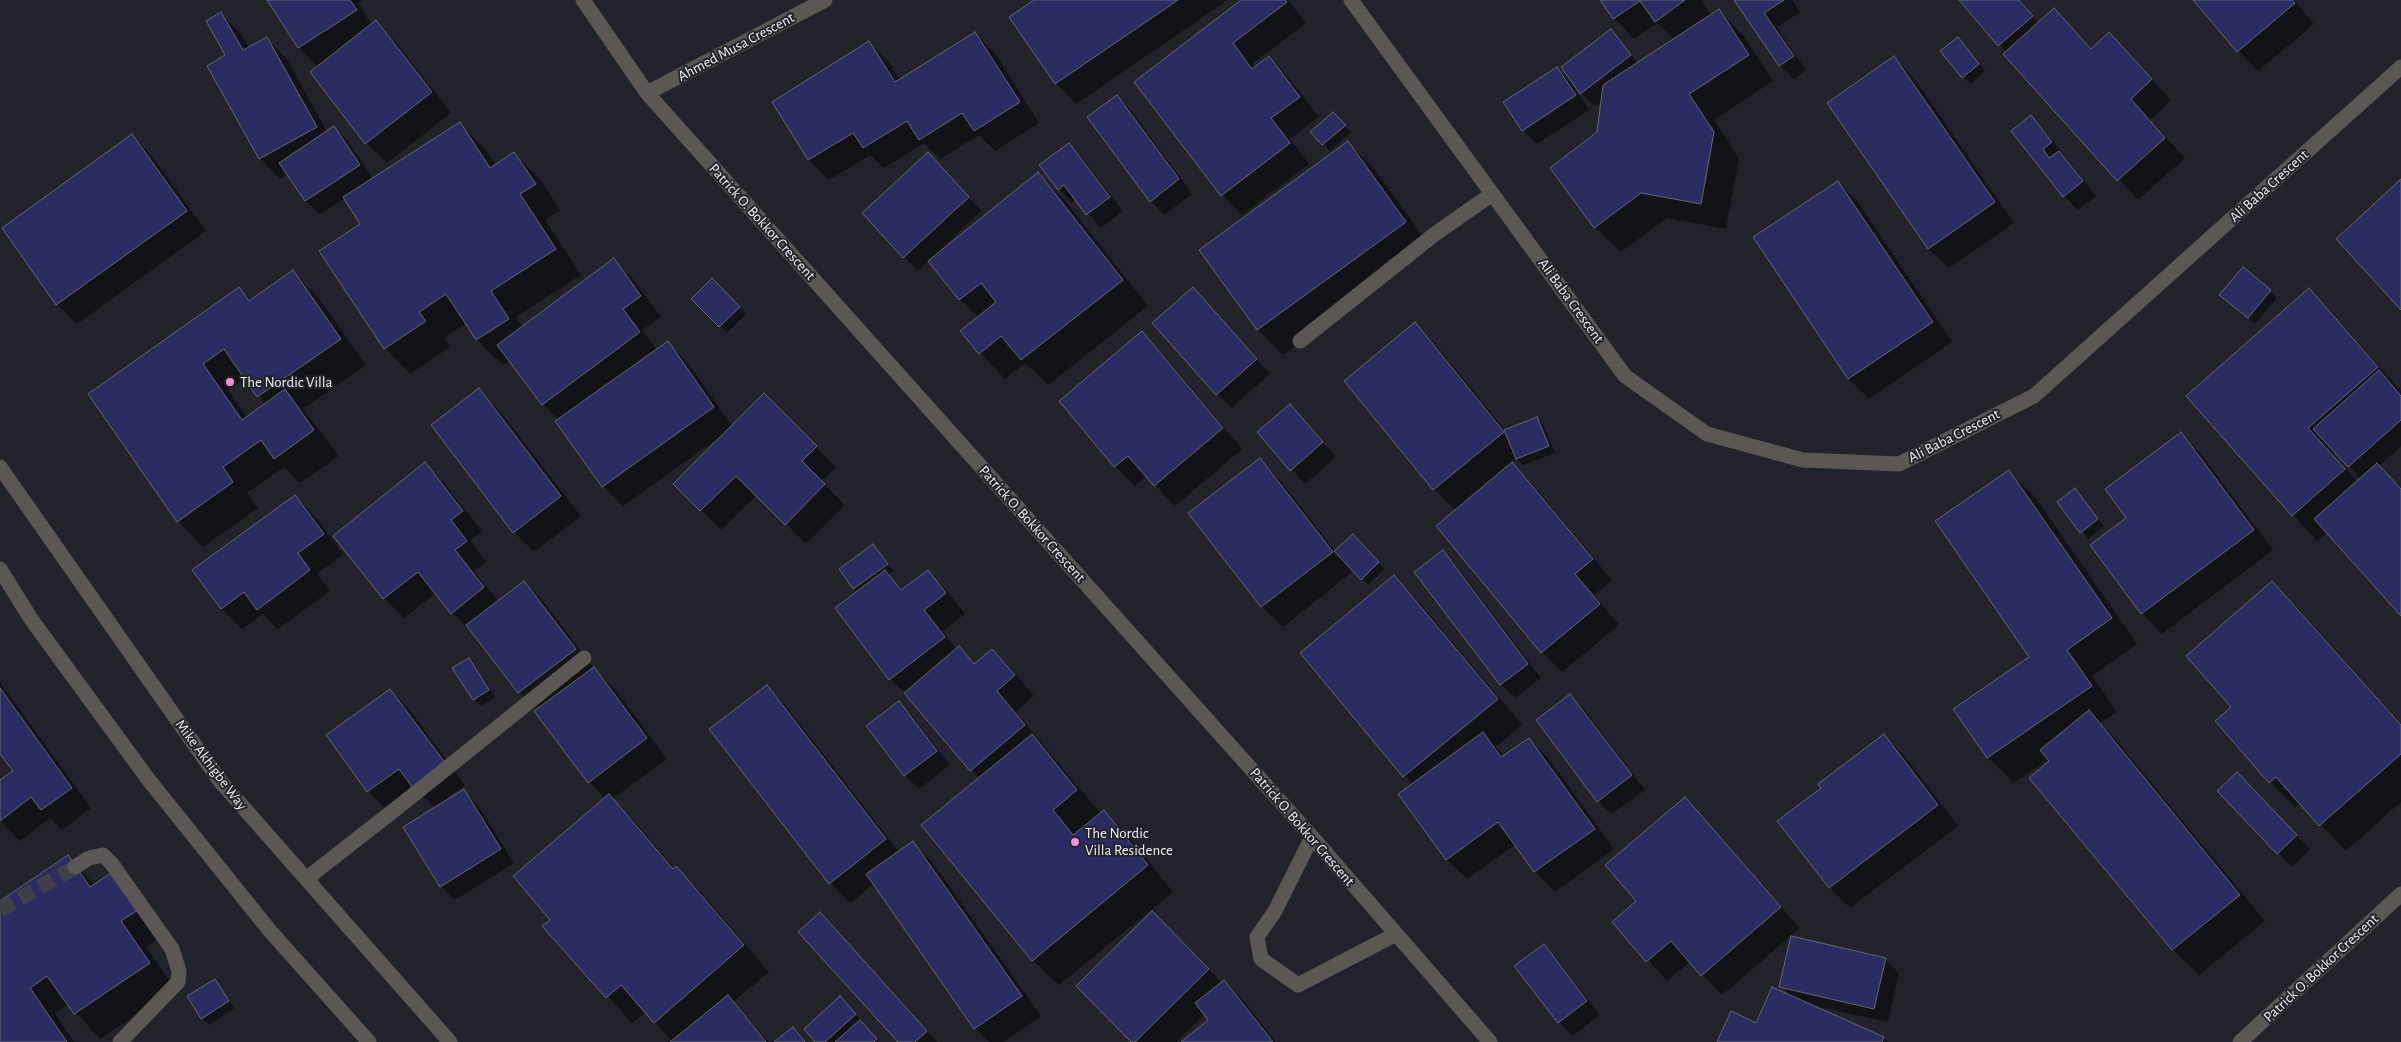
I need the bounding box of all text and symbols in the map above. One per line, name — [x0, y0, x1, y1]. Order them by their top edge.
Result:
street label: Ahmed Musa Crescent — [675, 9, 797, 85]
street label: Ali Baba Crescent — [2226, 146, 2312, 226]
street label: Patrick O. Bokkor Crescent — [705, 160, 819, 284]
street label: Ali Baba Crescent — [1534, 255, 1608, 347]
place label: The Nordic Villa — [240, 373, 332, 391]
marker: The Nordic Villa — [224, 376, 236, 388]
street label: Ali Baba Crescent — [1905, 405, 2003, 467]
street label: Patrick O. Bokkor Crescent — [975, 462, 1089, 586]
street label: Mike Akhigbe Way — [171, 716, 251, 814]
street label: Patrick O. Bokkor Crescent — [1246, 764, 1358, 890]
place label: The Nordic Villa Residence — [1085, 824, 1173, 859]
marker: The Nordic Villa Residence — [1069, 836, 1081, 848]
street label: Patrick O. Bokkor Crescent — [2260, 910, 2382, 1026]

